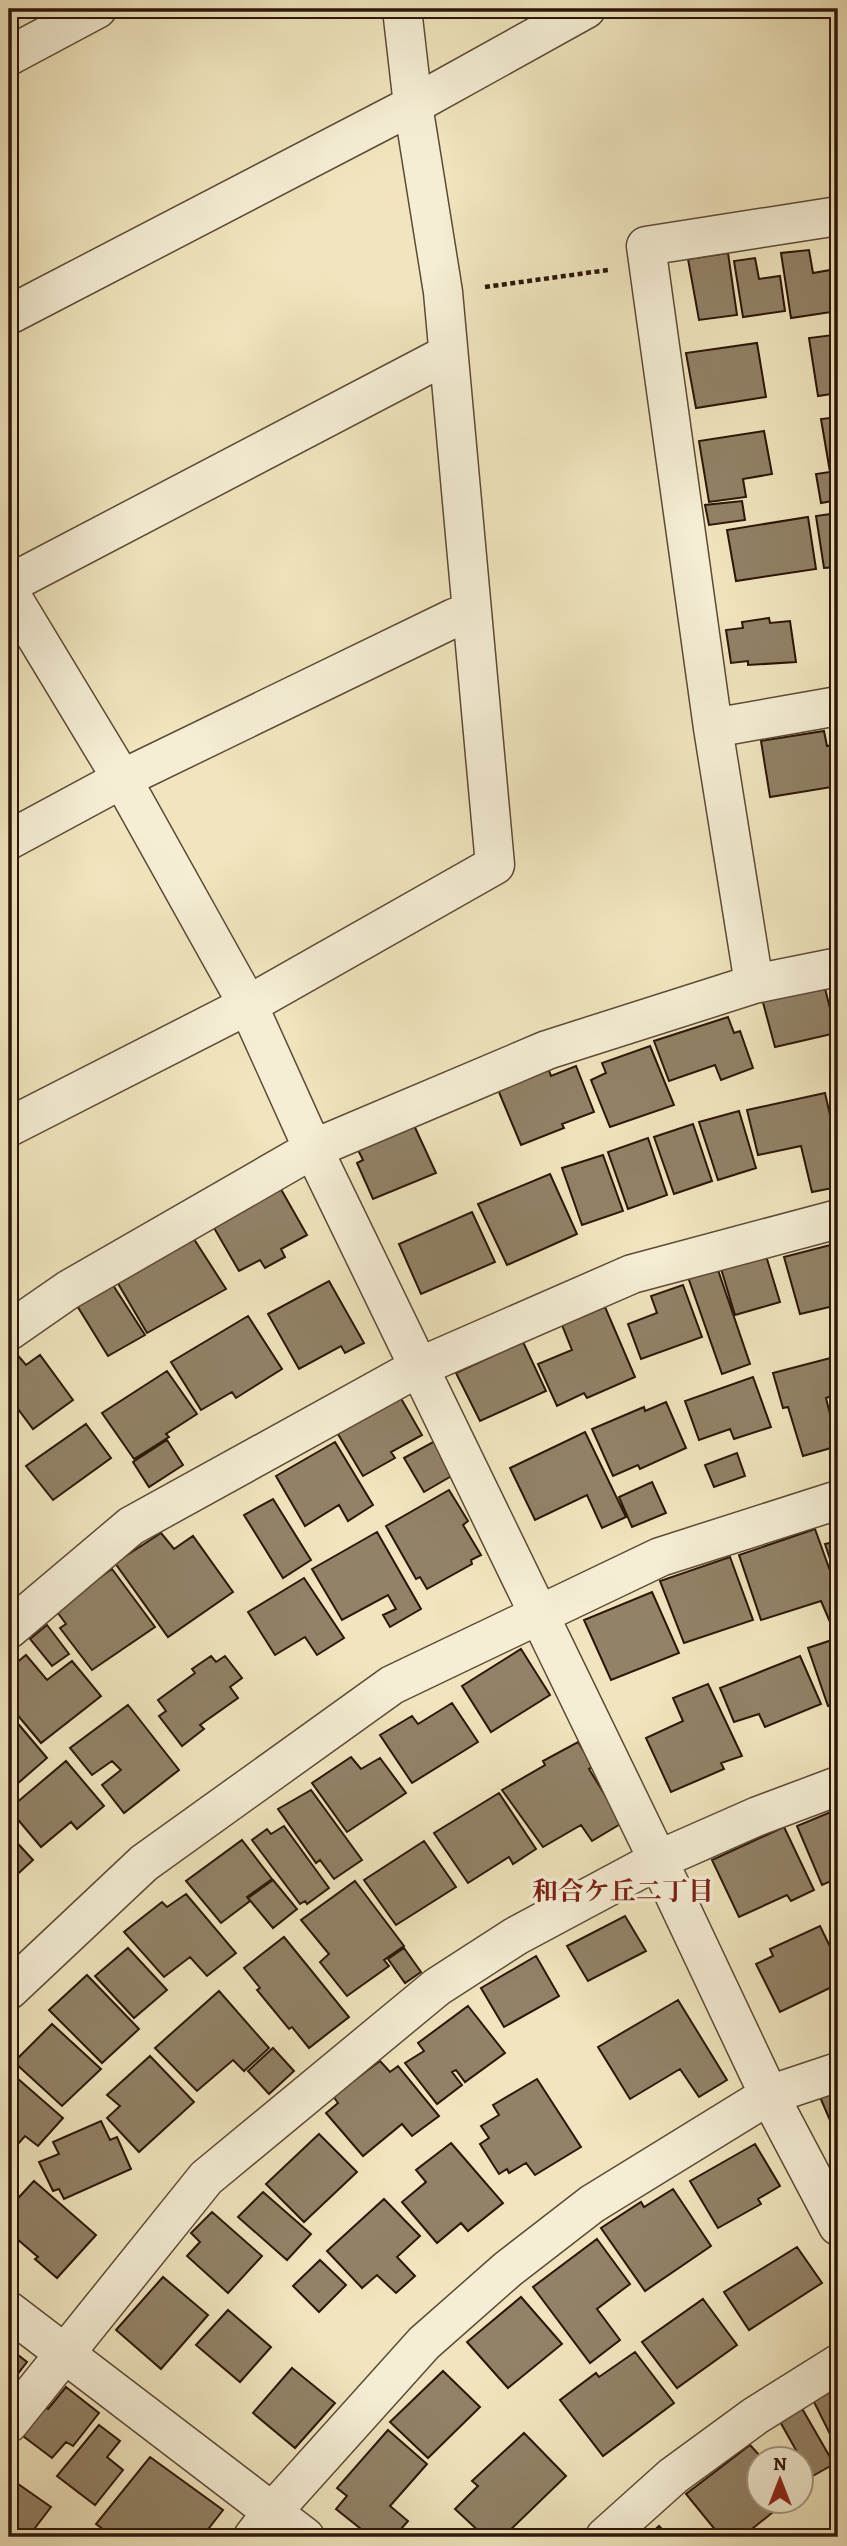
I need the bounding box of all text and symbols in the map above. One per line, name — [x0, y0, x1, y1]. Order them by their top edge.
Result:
district label: 和合ケ丘二丁目 — [532, 1874, 714, 1909]
north arrow — [746, 2444, 816, 2514]
text: N — [773, 2451, 787, 2477]

